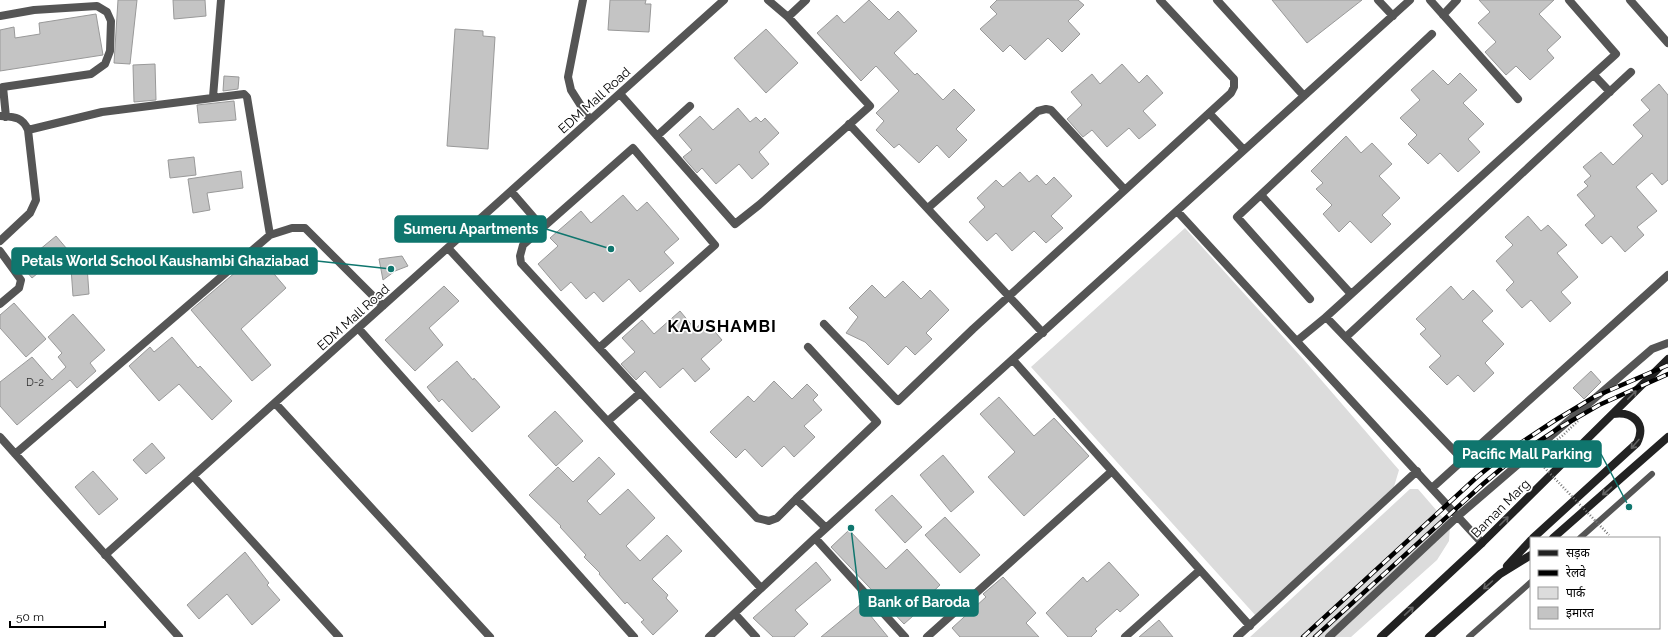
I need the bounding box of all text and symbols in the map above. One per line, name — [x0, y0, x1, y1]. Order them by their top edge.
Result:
street label: EDM Mall Road — [555, 64, 633, 137]
callout: Sumeru Apartments — [395, 216, 546, 242]
text: Sumeru Apartments — [404, 221, 539, 237]
callout: Petals World School Kaushambi Ghaziabad — [12, 248, 317, 274]
text: Petals World School Kaushambi Ghaziabad — [21, 253, 309, 269]
street label: EDM Mall Road — [314, 281, 392, 354]
district label: KAUSHAMBI — [667, 316, 777, 336]
house number: D-2 — [26, 376, 44, 389]
one-way arrow — [1627, 390, 1637, 400]
one-way arrow — [1630, 439, 1639, 449]
callout: Pacific Mall Parking — [1454, 441, 1601, 467]
text: Pacific Mall Parking — [1462, 446, 1592, 462]
street label: Baman Marg — [1468, 476, 1533, 541]
one-way arrow — [1602, 486, 1612, 495]
one-way arrow — [1499, 517, 1509, 526]
legend — [1530, 537, 1660, 629]
text: सड़क — [1566, 546, 1591, 560]
text: रेलवे — [1566, 565, 1586, 580]
one-way arrow — [1482, 580, 1493, 589]
text: पार्क — [1566, 586, 1586, 600]
callout: Bank of Baroda — [860, 590, 978, 616]
text: Bank of Baroda — [868, 594, 970, 610]
scale bar — [10, 603, 105, 629]
one-way arrow — [1404, 606, 1415, 615]
text: इमारत — [1566, 606, 1595, 620]
text: 50 m — [16, 610, 44, 624]

